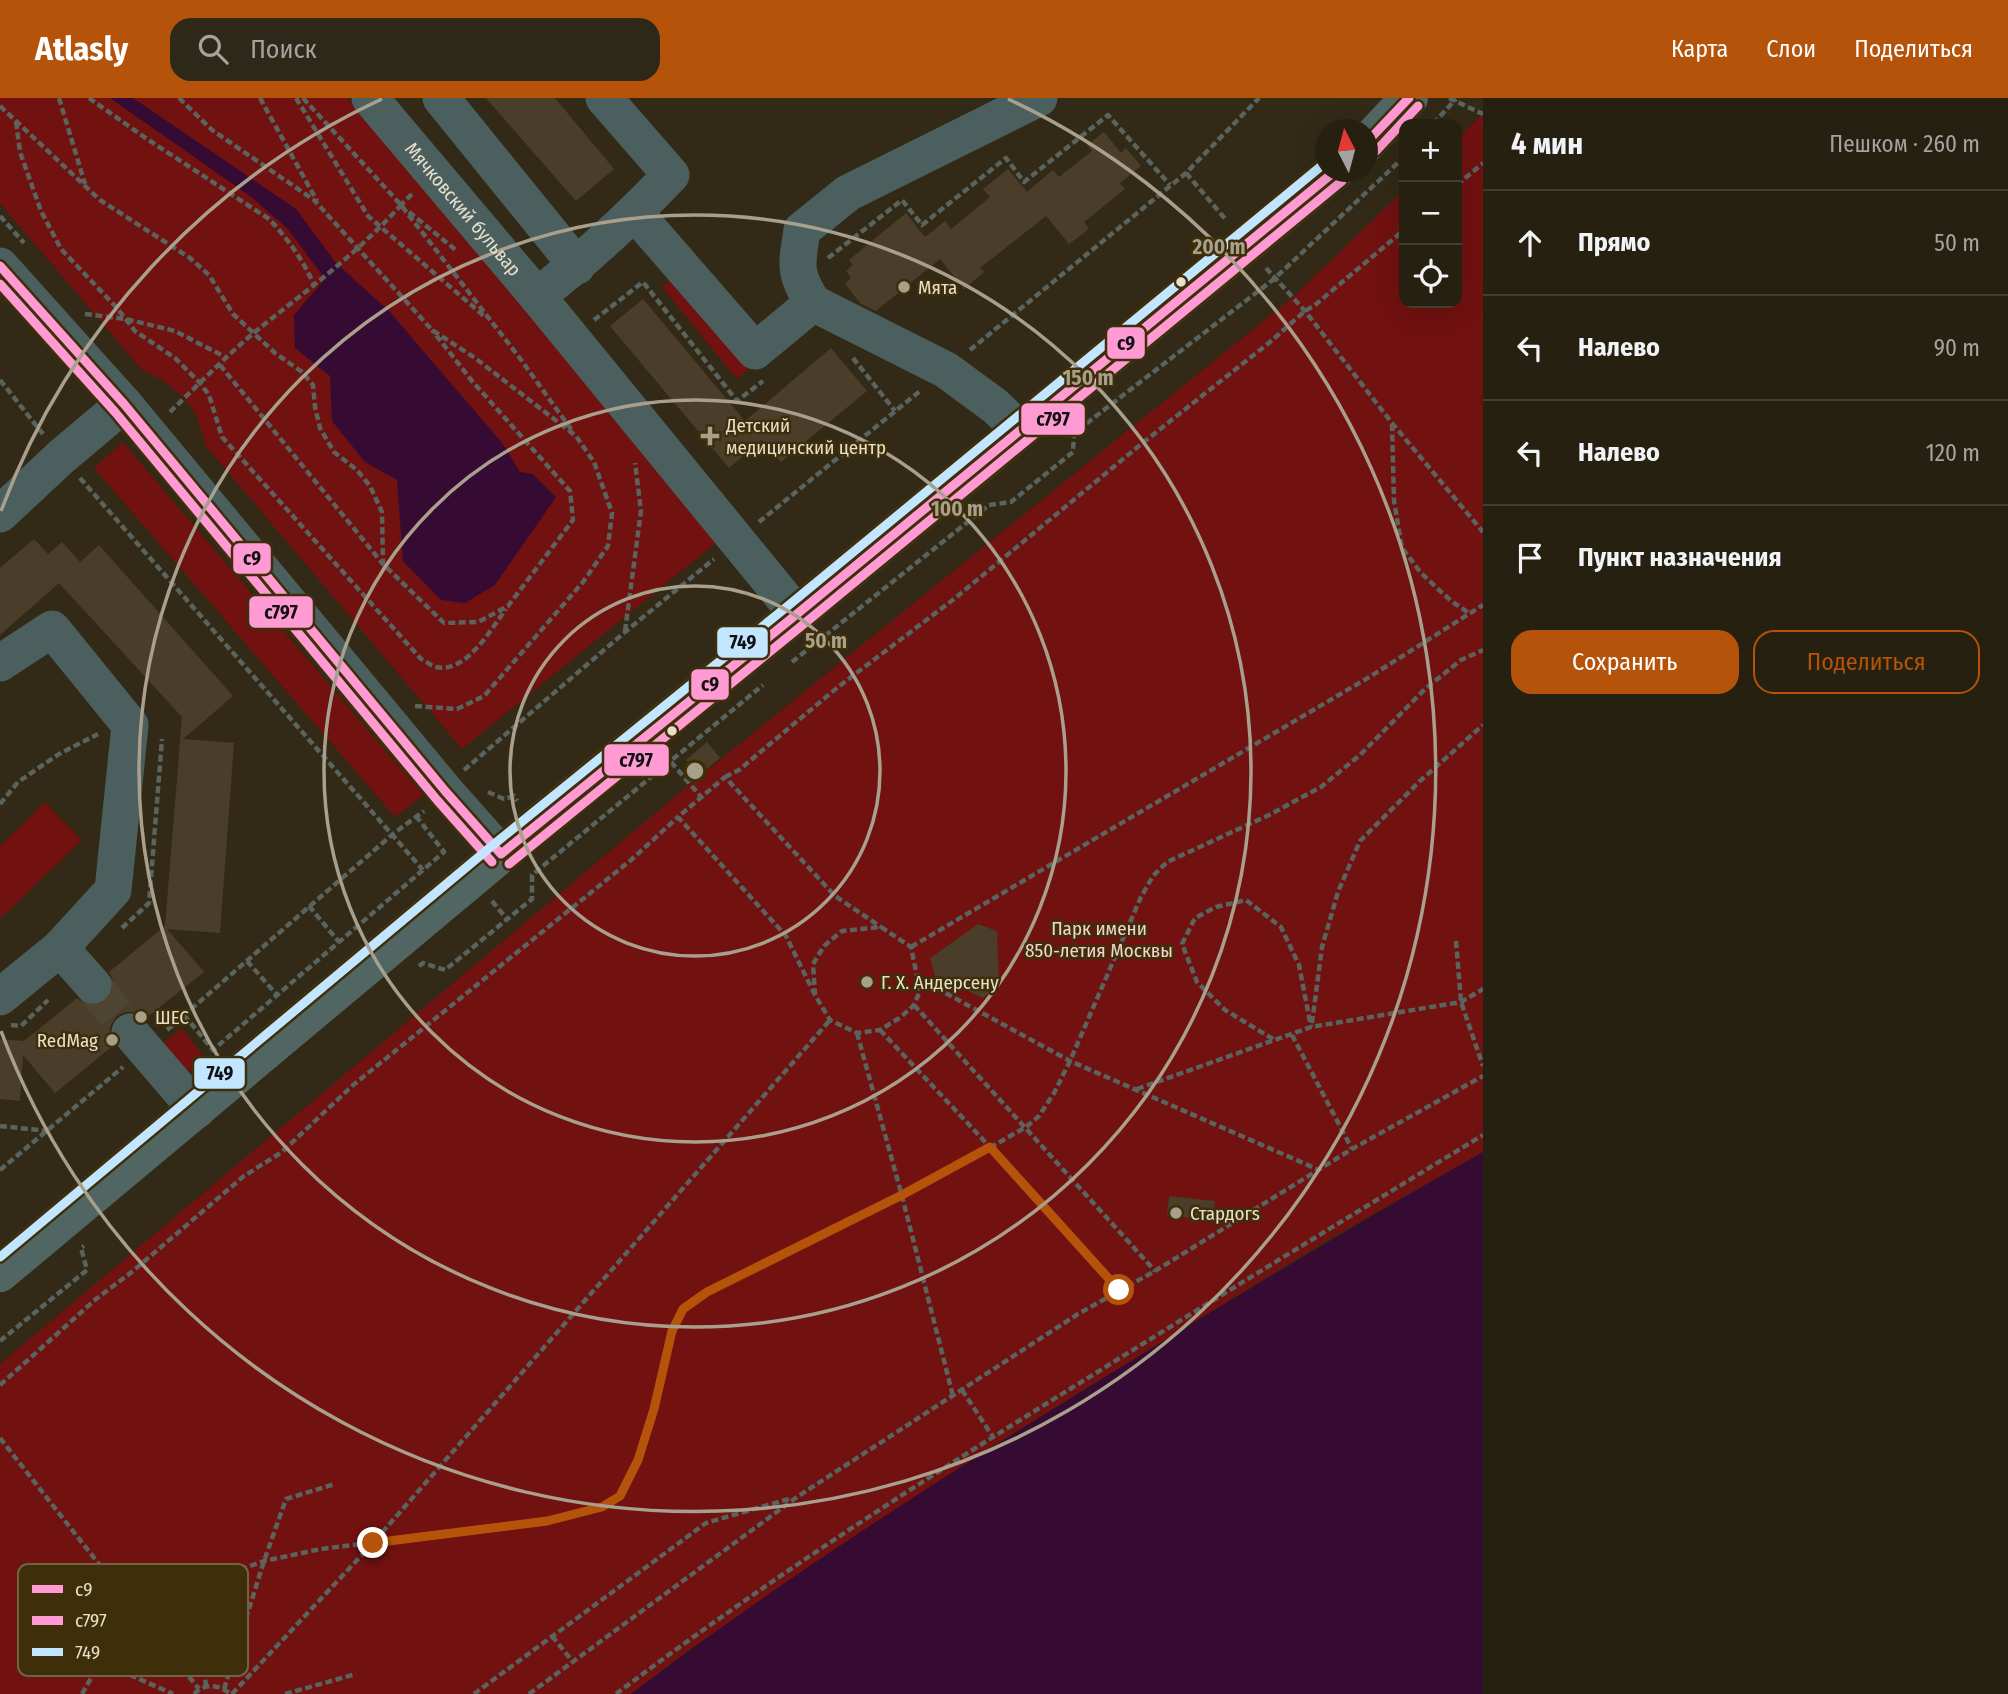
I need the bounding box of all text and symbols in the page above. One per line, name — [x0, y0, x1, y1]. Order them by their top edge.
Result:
search box — [170, 18, 660, 81]
text: Atlasly — [35, 29, 128, 69]
icon: search — [194, 30, 232, 68]
text: Поиск — [250, 34, 317, 65]
text: Карта — [1671, 35, 1728, 63]
text: Слои — [1766, 35, 1816, 63]
text: Поделиться — [1854, 35, 1973, 63]
north arrow — [1315, 119, 1378, 182]
map controls — [1399, 119, 1462, 308]
button: + — [1399, 119, 1462, 182]
text: 4 мин — [1511, 126, 1583, 162]
text: Пешком · 260 m — [1829, 130, 1980, 158]
street label: Мячковский бульвар — [401, 137, 526, 280]
button: − — [1399, 182, 1462, 245]
icon: ahead — [1511, 224, 1549, 262]
text: Прямо — [1578, 227, 1650, 258]
text: 50 m — [1934, 229, 1980, 257]
text: 200 m — [1191, 234, 1246, 260]
button: locate — [1399, 245, 1462, 308]
unlabelled marker — [1174, 275, 1188, 289]
place label: Мята — [918, 276, 957, 299]
marker: Мята — [896, 279, 912, 295]
line badge: с9 — [1106, 326, 1146, 360]
icon: left — [1511, 329, 1549, 367]
text: с9 — [1117, 332, 1135, 355]
text: Налево — [1578, 332, 1660, 363]
text: 90 m — [1934, 334, 1980, 362]
text: 150 m — [1062, 365, 1114, 391]
line badge: с797 — [1020, 402, 1086, 436]
text: с797 — [1036, 408, 1070, 431]
place label: Детский медицинский центр — [725, 414, 886, 459]
marker: Детский медицинский центр — [700, 426, 720, 446]
icon: left — [1511, 434, 1549, 472]
text: Налево — [1578, 437, 1660, 468]
text: 120 m — [1926, 439, 1980, 467]
text: 100 m — [931, 496, 983, 522]
icon: arrive — [1511, 539, 1549, 577]
line badge: с9 — [232, 542, 272, 575]
text: Пункт назначения — [1578, 542, 1782, 573]
text: с9 — [243, 547, 261, 570]
line badge: с797 — [248, 595, 314, 629]
text: с797 — [264, 601, 298, 624]
line badge: 749 — [716, 626, 769, 659]
text: 50 m — [805, 628, 847, 654]
button: Сохранить — [1511, 630, 1739, 694]
button: Поделиться — [1753, 630, 1980, 694]
text: 749 — [730, 631, 757, 654]
line badge: с9 — [690, 668, 730, 701]
text: с9 — [701, 673, 719, 696]
unlabelled marker — [665, 724, 679, 738]
line badge: с797 — [603, 743, 670, 777]
text: с797 — [619, 749, 653, 772]
centre of rings — [683, 759, 707, 783]
park label: Парк имени 850-летия Москвы — [1025, 917, 1173, 962]
place label: Г. Х. Андерсену — [881, 971, 999, 994]
marker: Г. Х. Андерсену — [859, 974, 875, 990]
place label: ШЕС — [155, 1006, 189, 1029]
marker: ШЕС — [133, 1009, 149, 1025]
place label: RedMag — [37, 1029, 98, 1052]
marker: RedMag — [104, 1032, 120, 1048]
line badge: 749 — [193, 1057, 246, 1090]
text: 749 — [207, 1062, 234, 1085]
place label: Стардогs — [1190, 1202, 1260, 1225]
marker: Стардогs — [1168, 1205, 1184, 1221]
route start — [1103, 1274, 1134, 1305]
route end — [357, 1527, 388, 1558]
legend — [18, 1564, 248, 1676]
text: с9 — [75, 1578, 92, 1601]
text: с797 — [75, 1609, 107, 1632]
text: 749 — [75, 1641, 100, 1664]

